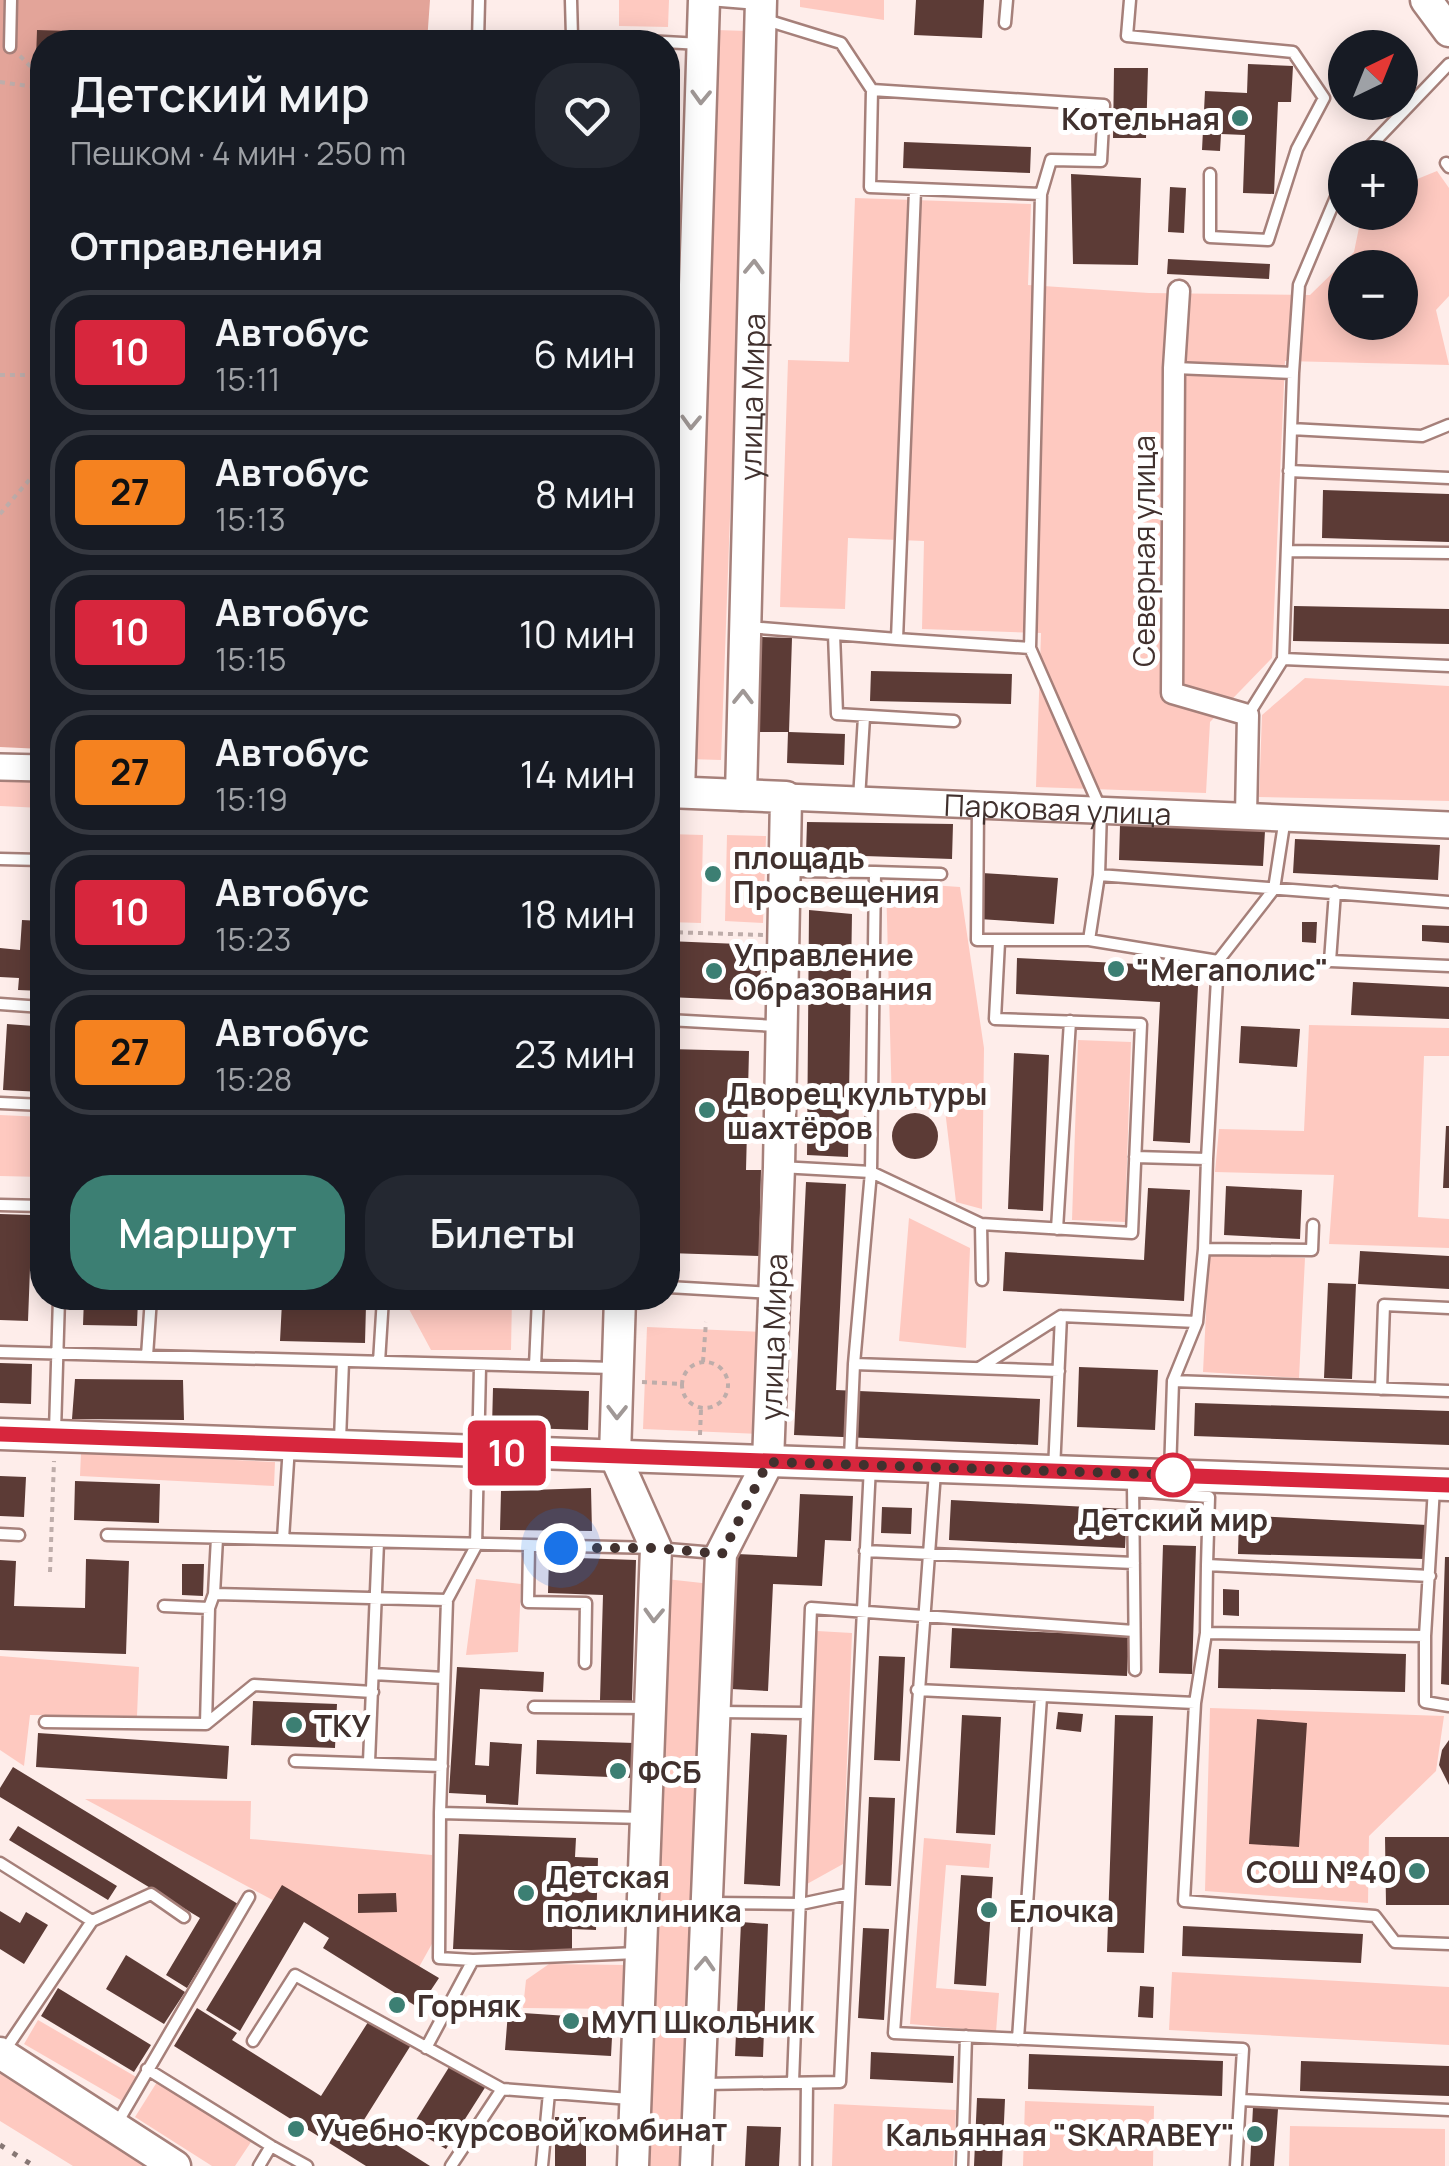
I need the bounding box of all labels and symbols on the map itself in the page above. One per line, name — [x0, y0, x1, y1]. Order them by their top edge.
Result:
north arrow — [1328, 30, 1418, 120]
one-way arrow — [690, 90, 711, 106]
place label: Котельная — [1061, 98, 1220, 139]
marker: Котельная — [1229, 107, 1251, 129]
one-way arrow — [743, 259, 764, 275]
street label: улица Мира — [728, 313, 774, 481]
one-way arrow — [680, 415, 701, 431]
street label: Северная улица — [1123, 435, 1164, 667]
one-way arrow — [732, 689, 753, 705]
street label: Парковая улица — [943, 783, 1172, 834]
place label: площадь Просвещения — [733, 837, 940, 912]
marker: площадь Просвещения — [702, 863, 724, 885]
place label: Управление Образования — [734, 934, 933, 1009]
place label: "Мегаполис" — [1136, 949, 1329, 990]
marker: "Мегаполис" — [1105, 958, 1127, 980]
marker: Управление Образования — [703, 960, 725, 982]
place label: Дворец культуры шахтёров — [727, 1073, 987, 1148]
marker: Дворец культуры шахтёров — [696, 1099, 718, 1121]
street label: улица Мира — [750, 1253, 796, 1421]
one-way arrow — [606, 1404, 628, 1420]
line badge: 10 — [462, 1420, 552, 1486]
marker: Детский мир — [1152, 1454, 1194, 1496]
place label: Детский мир — [1078, 1499, 1268, 1540]
your location — [536, 1523, 586, 1573]
one-way arrow — [643, 1608, 664, 1624]
place label: ТКУ — [314, 1705, 371, 1746]
marker: ТКУ — [283, 1714, 305, 1736]
place label: ФСБ — [638, 1751, 701, 1792]
marker: ФСБ — [607, 1760, 629, 1782]
place label: СОШ №40 — [1246, 1851, 1397, 1892]
place label: Детская поликлиника — [546, 1856, 742, 1931]
marker: СОШ №40 — [1406, 1860, 1428, 1882]
marker: Детская поликлиника — [515, 1882, 537, 1904]
place label: Елочка — [1009, 1890, 1114, 1931]
marker: Елочка — [978, 1899, 1000, 1921]
one-way arrow — [694, 1955, 715, 1971]
place label: Горняк — [417, 1985, 521, 2026]
marker: Горняк — [386, 1994, 408, 2016]
place label: МУП Школьник — [591, 2001, 815, 2042]
marker: МУП Школьник — [560, 2010, 582, 2032]
place label: Учебно-курсовой комбинат — [316, 2109, 728, 2150]
place label: Кальянная "SKARABEY" — [885, 2114, 1235, 2155]
marker: Учебно-курсовой комбинат — [285, 2118, 307, 2140]
marker: Кальянная "SKARABEY" — [1244, 2123, 1266, 2145]

